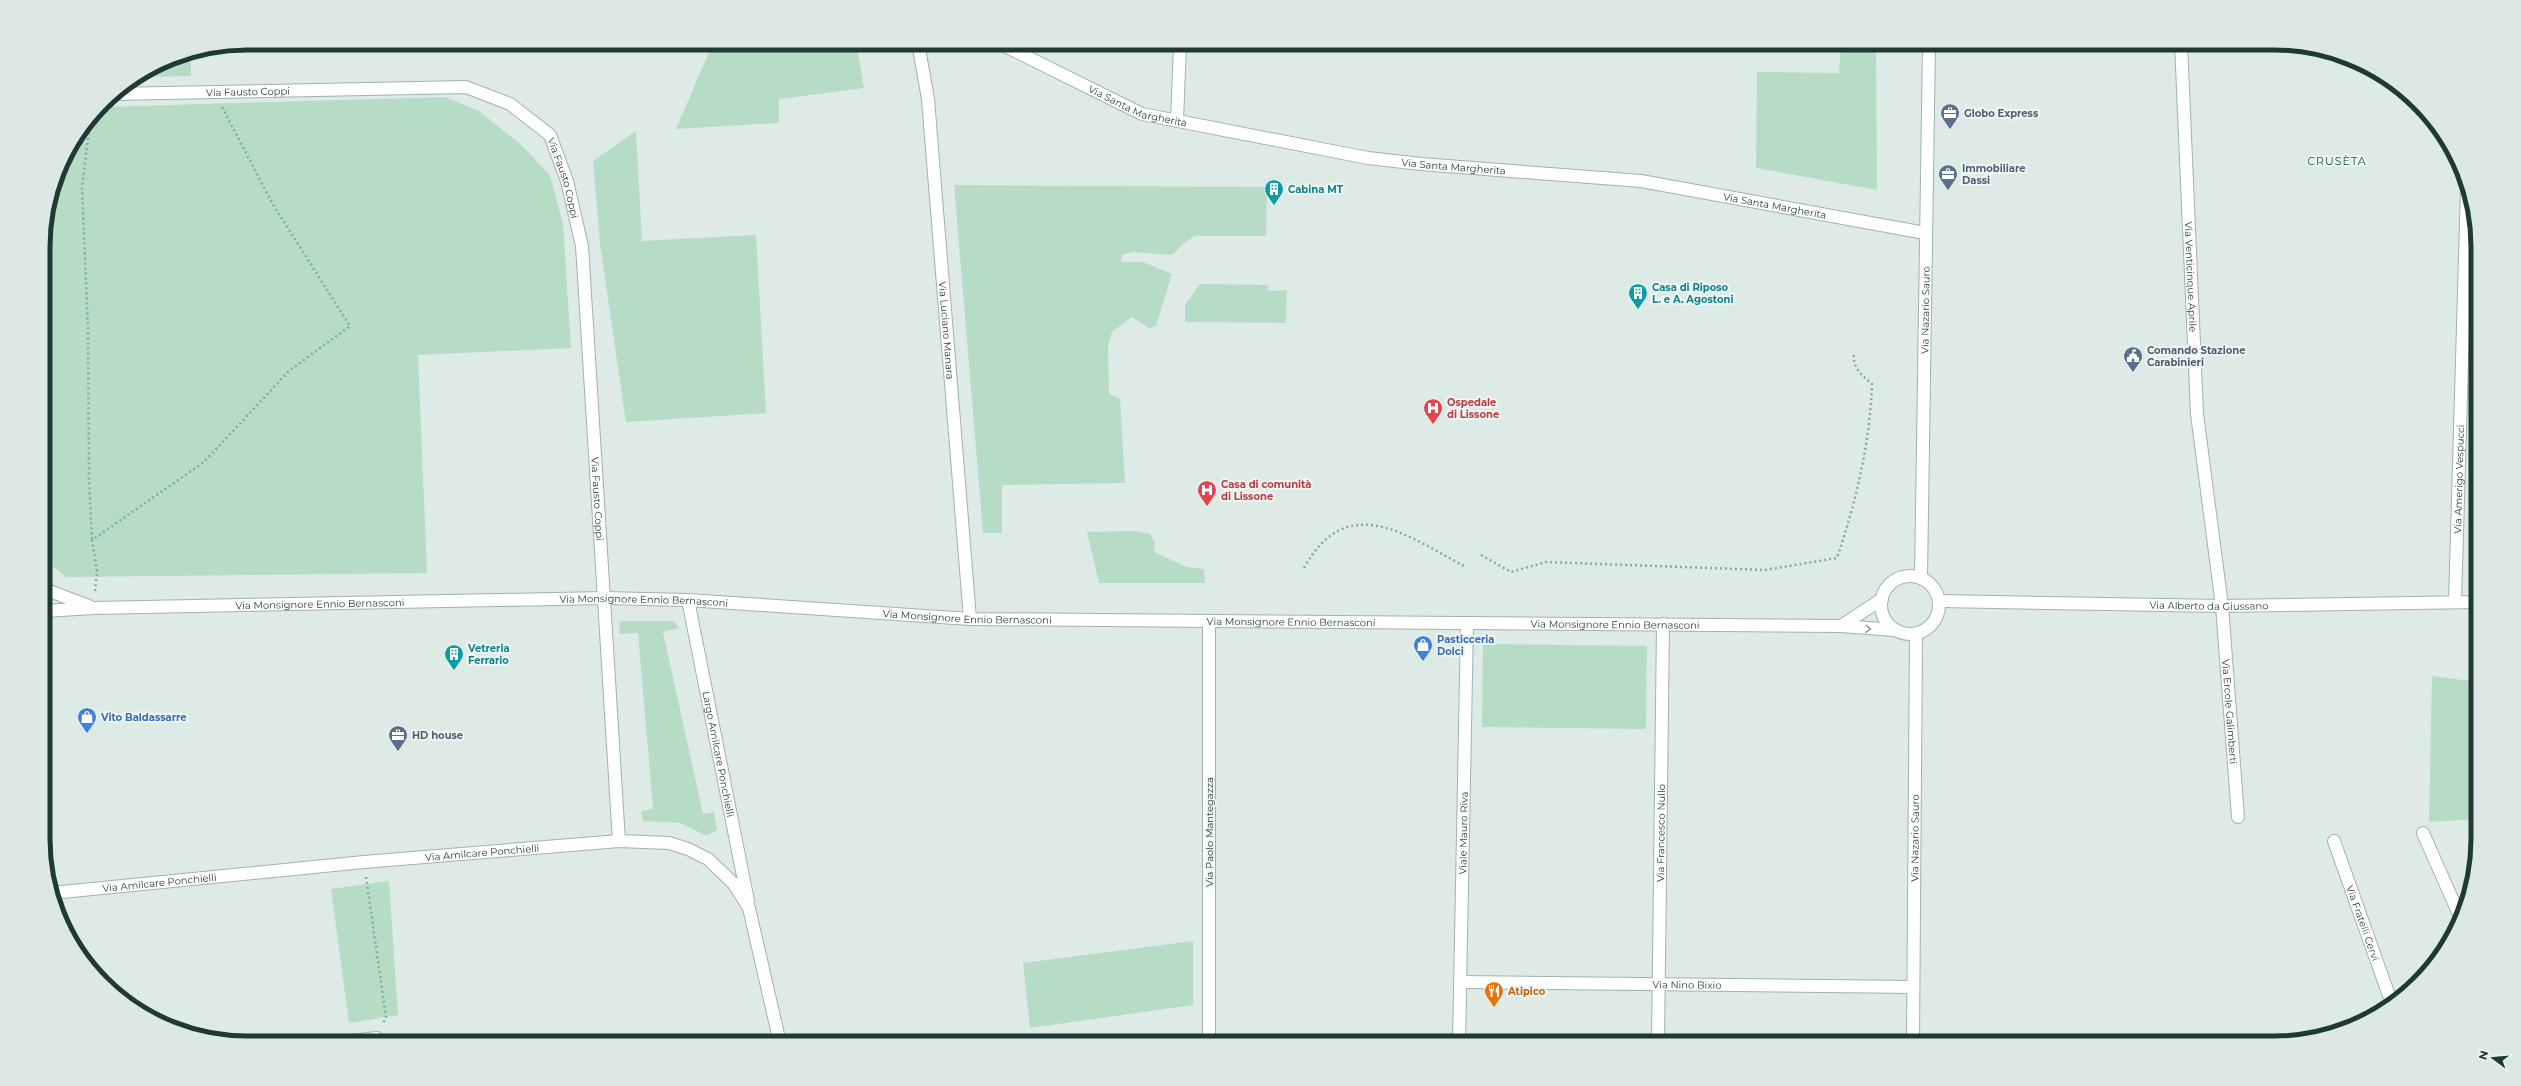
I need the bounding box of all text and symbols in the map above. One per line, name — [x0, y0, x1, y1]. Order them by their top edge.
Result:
street label: Via Santa Margherita — [1086, 82, 1188, 129]
street label: Via Fausto Coppi — [206, 84, 290, 99]
office icon: Globo Express — [1939, 102, 1961, 130]
place label: Globo Express — [1964, 107, 2039, 120]
street label: Via Fausto Coppi — [545, 136, 582, 220]
district label: CRUSÈTA — [2307, 154, 2367, 168]
street label: Via Santa Margherita — [1401, 155, 1506, 177]
place label: Immobiliare Dassi — [1962, 162, 2025, 187]
office icon: Immobiliare Dassi — [1937, 163, 1959, 191]
building icon: Cabina MT — [1263, 178, 1285, 206]
place label: Cabina MT — [1288, 183, 1344, 196]
street label: Via Santa Margherita — [1722, 190, 1828, 221]
street label: Via Venticinque Aprile — [2182, 221, 2200, 332]
street label: Via Nazario Sauro — [1918, 266, 1932, 354]
street label: Via Luciano Manara — [936, 281, 957, 380]
place label: Casa di Riposo L. e A. Agostoni — [1652, 281, 1733, 306]
building icon: Casa di Riposo L. e A. Agostoni — [1627, 282, 1649, 310]
place label: Comando Stazione Carabinieri — [2147, 344, 2245, 369]
public building icon: Comando Stazione Carabinieri — [2122, 345, 2144, 373]
place label: Ospedale di Lissone — [1447, 396, 1499, 421]
hospital icon: Ospedale di Lissone — [1422, 397, 1444, 425]
street label: Via Amerigo Vespucci — [2450, 424, 2467, 534]
street label: Via Fausto Coppi — [589, 457, 607, 541]
place label: Casa di comunità di Lissone — [1221, 478, 1311, 503]
hospital icon: Casa di comunità di Lissone — [1196, 479, 1218, 507]
street label: Via Monsignore Ennio Bernasconi — [559, 591, 729, 609]
street label: Via Monsignore Ennio Bernasconi — [235, 595, 404, 612]
street label: Via Alberto da Giussano — [2149, 598, 2269, 613]
street label: Via Monsignore Ennio Bernasconi — [882, 607, 1052, 626]
street label: Via Monsignore Ennio Bernasconi — [1207, 614, 1376, 629]
street label: Via Monsignore Ennio Bernasconi — [1531, 617, 1700, 631]
one-way arrow — [1865, 624, 1871, 633]
place label: Pasticceria Dolci — [1437, 633, 1494, 658]
shop icon: Pasticceria Dolci — [1412, 634, 1434, 662]
place label: Vetreria Ferrario — [467, 642, 510, 667]
building icon: Vetreria Ferrario — [443, 643, 465, 671]
street label: Via Ercole Galimberti — [2220, 659, 2240, 765]
street label: Largo Amilcare Ponchielli — [700, 690, 738, 818]
shop icon: Vito Baldassarre — [76, 706, 98, 734]
place label: Vito Baldassarre — [100, 711, 187, 724]
office icon: HD house — [387, 724, 409, 752]
place label: HD house — [412, 729, 463, 742]
street label: Via Paolo Mantegazza — [1203, 777, 1216, 887]
street label: Via Francesco Nullo — [1653, 784, 1668, 882]
street label: Viale Mauro Riva — [1456, 791, 1470, 875]
street label: Via Nazario Sauro — [1908, 794, 1921, 882]
street label: Via Amilcare Ponchielli — [424, 841, 540, 863]
street label: Via Amilcare Ponchielli — [102, 870, 217, 894]
street label: Via Fratelli Cervi — [2344, 883, 2383, 963]
street label: Via Nino Bixio — [1652, 978, 1722, 991]
restaurant icon: Atipico — [1483, 980, 1505, 1008]
place label: Atipico — [1507, 985, 1546, 998]
north arrow — [2473, 1038, 2513, 1078]
text: N — [2475, 1049, 2491, 1061]

